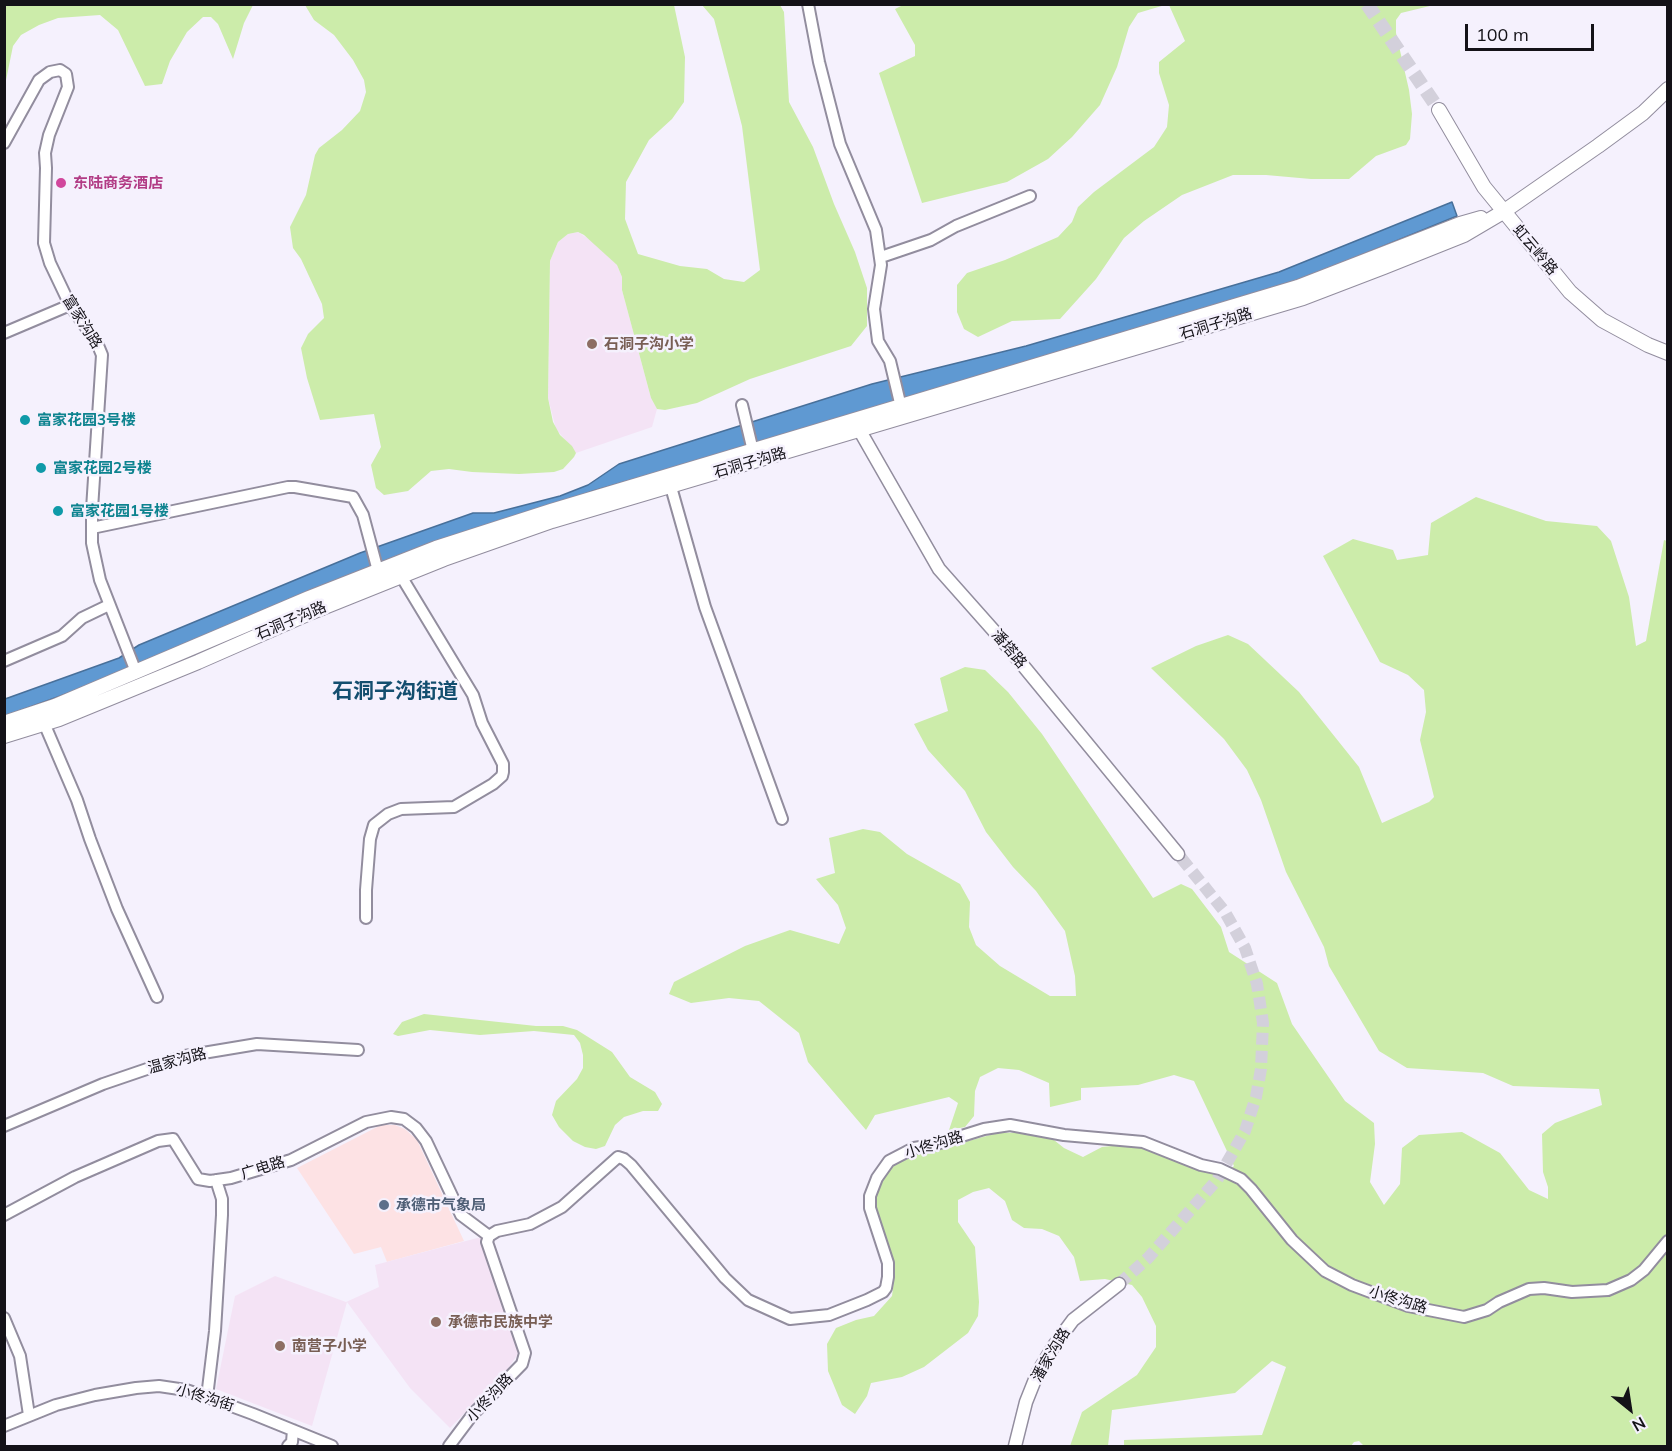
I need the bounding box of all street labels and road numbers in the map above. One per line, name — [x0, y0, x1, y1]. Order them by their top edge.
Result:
street label: 虹云岭路 — [1509, 221, 1561, 279]
street label: 富家沟路 — [58, 292, 106, 352]
street label: 石洞子沟路 — [1178, 304, 1254, 344]
street label: 石洞子沟路 — [711, 444, 789, 482]
street label: 石洞子沟路 — [253, 598, 329, 644]
street label: 潘塔路 — [988, 626, 1030, 672]
street label: 温家沟路 — [146, 1045, 208, 1077]
street label: 小佟沟路 — [903, 1128, 965, 1162]
street label: 广电路 — [239, 1153, 287, 1183]
street label: 小佟沟路 — [1367, 1283, 1429, 1317]
street label: 潘家沟路 — [1028, 1325, 1074, 1385]
street label: 小佟沟路 — [463, 1370, 517, 1426]
street label: 小佟沟街 — [174, 1381, 236, 1415]

